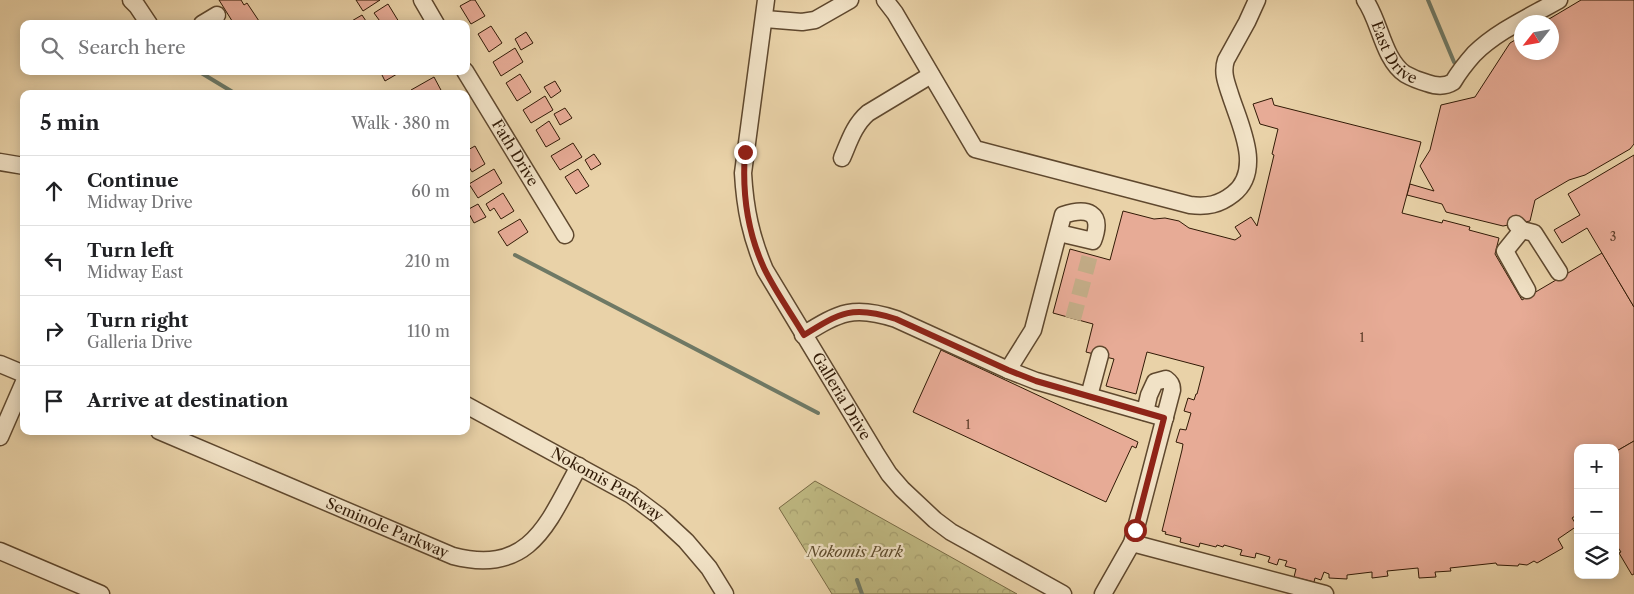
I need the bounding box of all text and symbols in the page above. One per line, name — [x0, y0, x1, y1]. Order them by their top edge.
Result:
north arrow — [1514, 15, 1559, 60]
street label: East Drive — [1367, 18, 1420, 88]
search box — [20, 20, 470, 75]
icon: search — [38, 34, 66, 62]
text: Search here — [78, 36, 186, 59]
text: 5 min — [40, 110, 100, 135]
text: Walk · 380 m — [351, 113, 450, 133]
street label: Fath Drive — [488, 116, 543, 190]
route end — [734, 141, 757, 164]
text: Continue — [87, 169, 179, 192]
icon: ahead — [40, 177, 68, 205]
text: 60 m — [411, 181, 450, 201]
text: Midway Drive — [87, 192, 193, 212]
house number: 3 — [1610, 229, 1616, 244]
text: Turn left — [87, 239, 174, 262]
icon: left — [40, 247, 68, 275]
text: 210 m — [405, 251, 450, 271]
text: Midway East — [87, 262, 183, 282]
text: Turn right — [87, 309, 188, 332]
icon: right — [40, 317, 68, 345]
text: 110 m — [407, 321, 450, 341]
house number: 1 — [1359, 330, 1365, 345]
text: Galleria Drive — [87, 332, 193, 352]
street label: Galleria Drive — [808, 349, 875, 443]
icon: arrive — [40, 387, 68, 415]
text: Arrive at destination — [87, 389, 288, 412]
house number: 1 — [965, 417, 971, 432]
street label: Nokomis Parkway — [548, 443, 668, 525]
map controls — [1574, 444, 1619, 579]
button: + — [1574, 444, 1619, 489]
button: − — [1574, 489, 1619, 534]
street label: Seminole Parkway — [323, 493, 452, 562]
route start — [1124, 519, 1147, 542]
button: layers — [1574, 534, 1619, 579]
park label: Nokomis Park — [806, 542, 903, 561]

